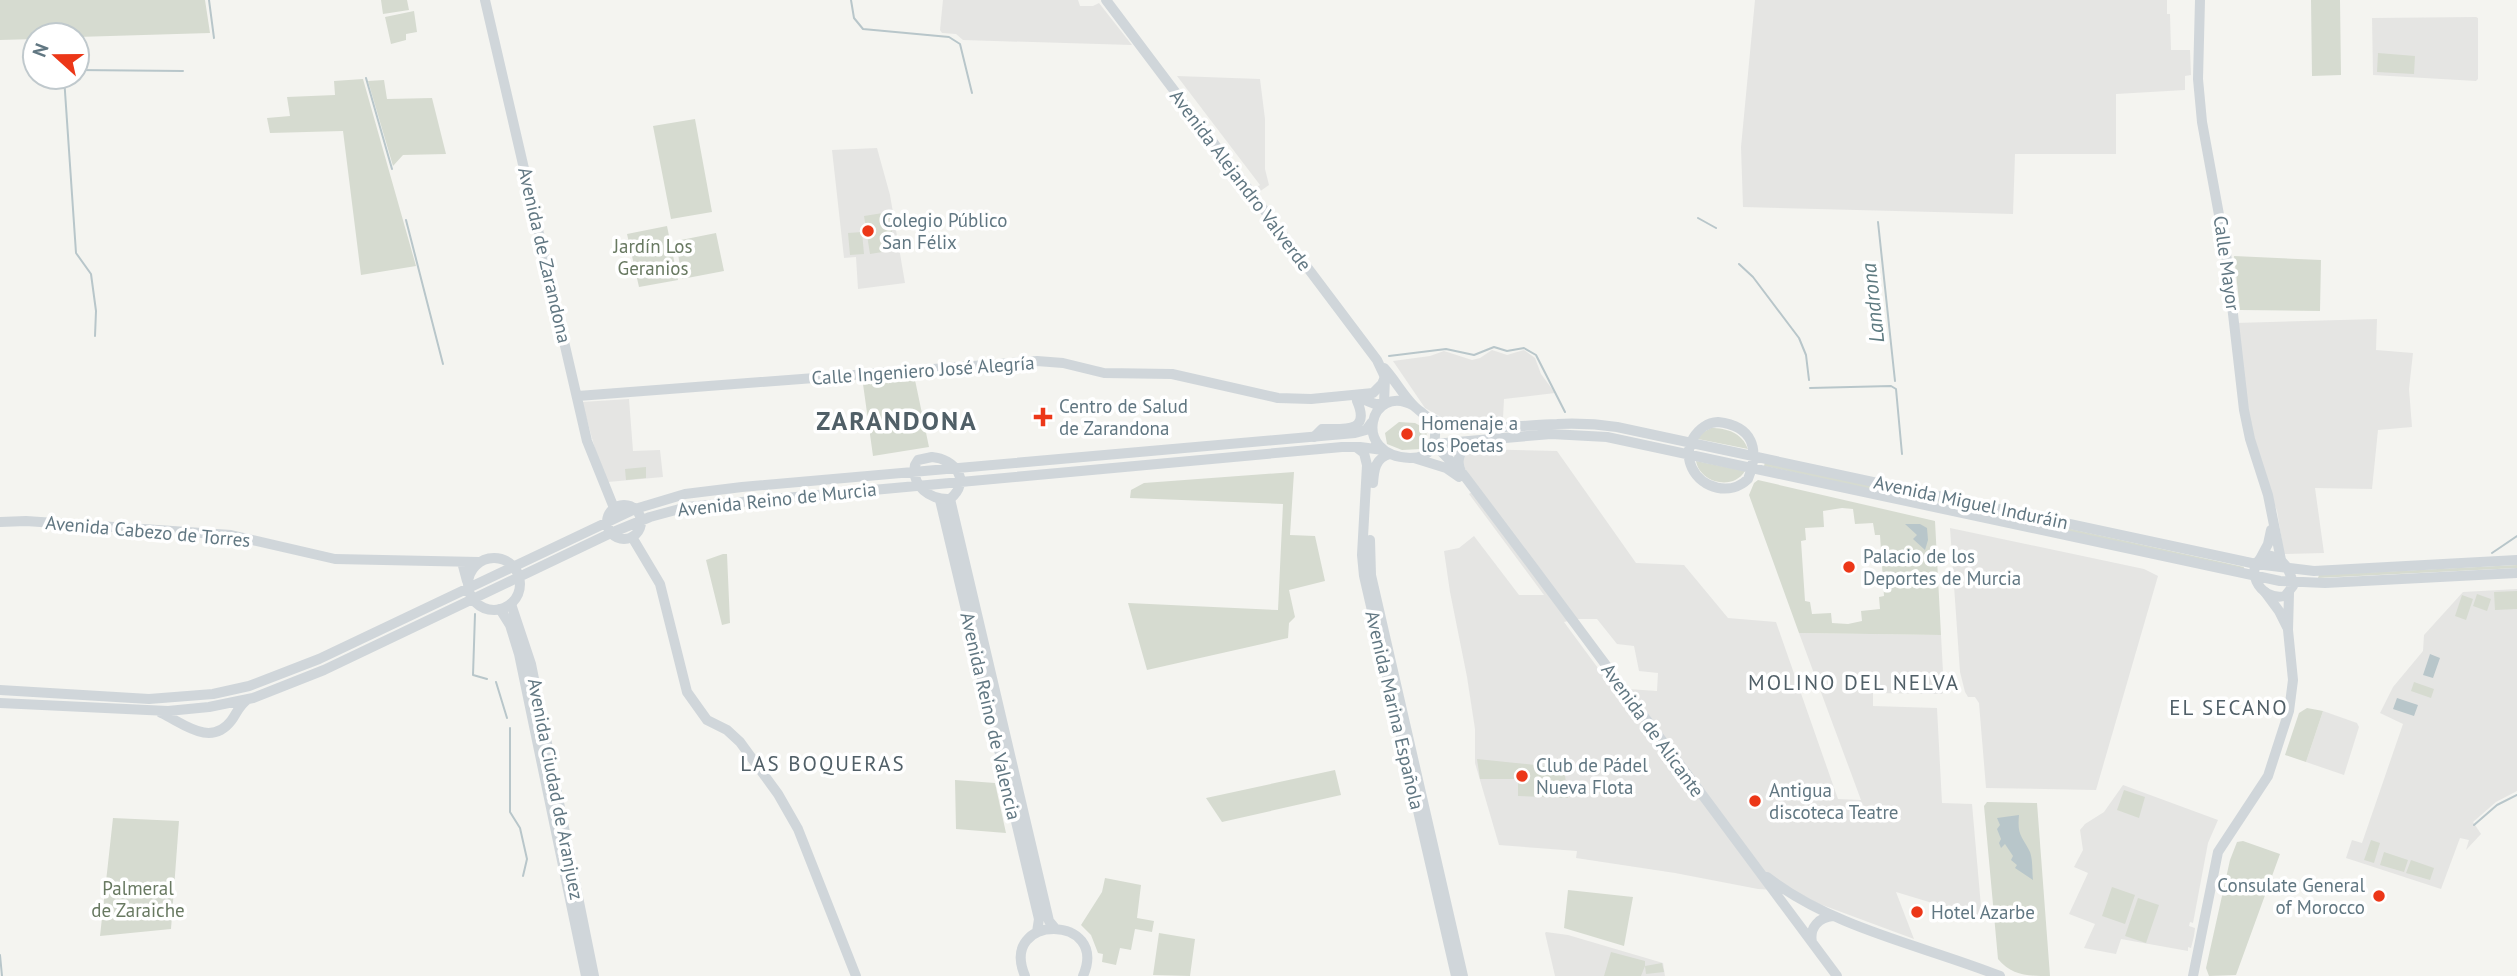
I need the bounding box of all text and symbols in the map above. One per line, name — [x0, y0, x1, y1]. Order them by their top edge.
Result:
north arrow — [21, 21, 91, 91]
text: N — [27, 40, 54, 60]
street label: Avenida Alejandro Valverde — [1165, 85, 1317, 275]
street label: Avenida de Zarandona — [513, 165, 577, 345]
place label: Colegio Público San Félix — [882, 208, 1007, 254]
street label: Calle Mayor — [2208, 214, 2246, 312]
marker: Colegio Público San Félix — [860, 223, 876, 239]
park label: Jardín Los Geranios — [612, 234, 693, 280]
water label: Landrona — [1855, 261, 1890, 344]
street label: Calle Ingeniero José Alegría — [811, 350, 1035, 390]
place label: Centro de Salud de Zarandona — [1059, 394, 1188, 440]
district label: ZARANDONA — [816, 404, 978, 437]
marker: Centro de Salud de Zarandona — [1033, 407, 1053, 427]
place label: Homenaje a los Poetas — [1421, 411, 1518, 457]
marker: Homenaje a los Poetas — [1399, 426, 1415, 442]
street label: Avenida Miguel Induráin — [1872, 470, 2070, 534]
street label: Avenida Reino de Murcia — [676, 477, 878, 521]
street label: Avenida Cabezo de Torres — [45, 510, 251, 552]
place label: Palacio de los Deportes de Murcia — [1863, 544, 2021, 590]
marker: Palacio de los Deportes de Murcia — [1841, 559, 1857, 575]
street label: Avenida Marina Española — [1360, 608, 1430, 812]
street label: Avenida Reino de Valencia — [955, 610, 1027, 822]
street label: Avenida de Alicante — [1596, 658, 1710, 802]
district label: MOLINO DEL NELVA — [1748, 669, 1960, 696]
street label: Avenida Ciudad de Aranjuez — [523, 676, 589, 902]
district label: EL SECANO — [2169, 694, 2289, 721]
district label: LAS BOQUERAS — [740, 750, 906, 777]
place label: Club de Pádel Nueva Flota — [1536, 753, 1648, 799]
marker: Club de Pádel Nueva Flota — [1514, 768, 1530, 784]
place label: Antigua discoteca Teatre — [1769, 778, 1899, 824]
marker: Antigua discoteca Teatre — [1747, 793, 1763, 809]
place label: Consulate General of Morocco — [2217, 873, 2365, 919]
park label: Palmeral de Zaraiche — [91, 876, 185, 922]
marker: Consulate General of Morocco — [2371, 888, 2387, 904]
place label: Hotel Azarbe — [1931, 900, 2035, 924]
marker: Hotel Azarbe — [1909, 904, 1925, 920]

